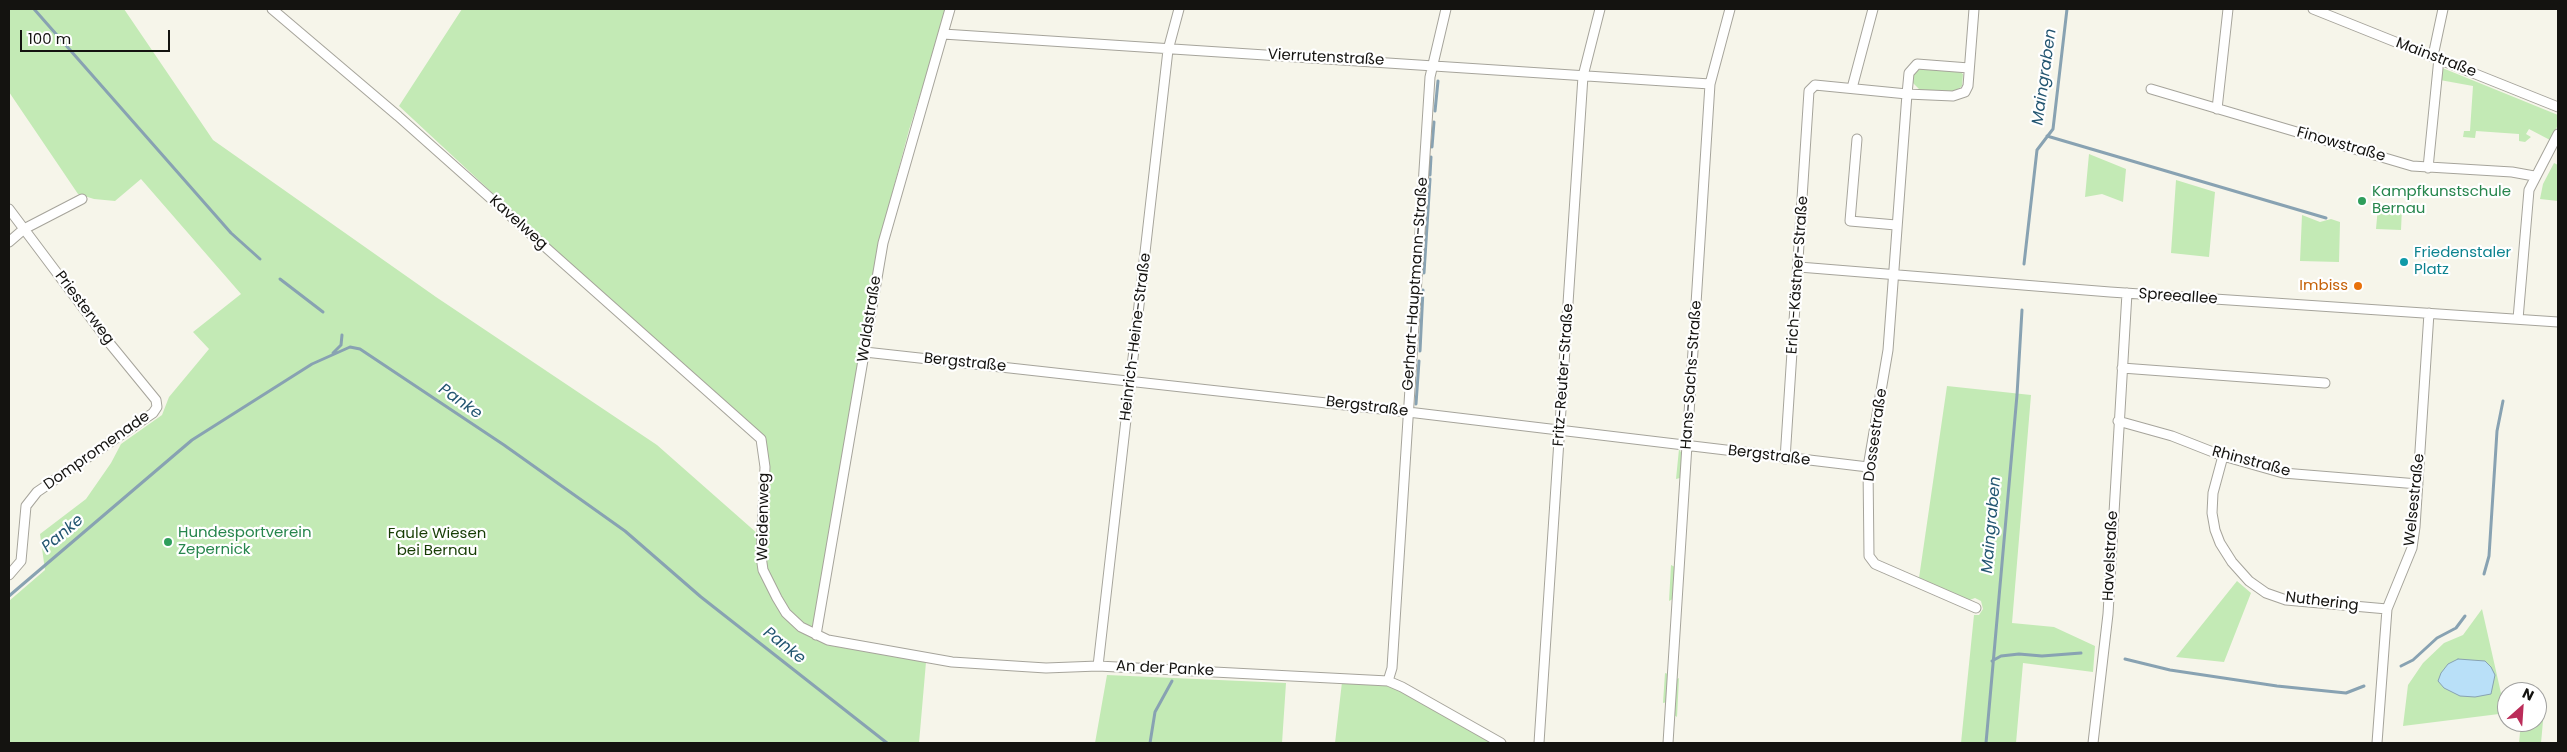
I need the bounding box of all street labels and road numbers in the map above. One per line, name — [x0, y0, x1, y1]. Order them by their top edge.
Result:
street label: Mainstraße — [2393, 34, 2479, 82]
street label: Vierrutenstraße — [1267, 46, 1385, 70]
street label: Finowstraße — [2295, 124, 2387, 166]
street label: Gerhart-Hauptmann-Straße — [1400, 177, 1432, 391]
street label: Kavelweg — [485, 192, 551, 254]
street label: Erich-Kästner-Straße — [1783, 195, 1813, 355]
street label: Heinrich-Heine-Straße — [1117, 252, 1155, 422]
street label: Priesterweg — [51, 268, 117, 348]
street label: Waldstraße — [854, 275, 886, 363]
street label: Spreeallee — [2138, 285, 2218, 309]
street label: Hans-Sachs-Straße — [1678, 300, 1706, 450]
street label: Fritz-Reuter-Straße — [1550, 303, 1578, 447]
street label: Bergstraße — [923, 350, 1007, 376]
street label: Dossestraße — [1861, 387, 1891, 483]
street label: Bergstraße — [1325, 393, 1409, 421]
street label: Dompromenade — [41, 408, 153, 494]
street label: Bergstraße — [1727, 442, 1811, 470]
street label: Rhinstraße — [2210, 443, 2292, 481]
street label: Welsestraße — [2401, 453, 2429, 547]
street label: Weidenweg — [754, 473, 774, 561]
street label: Havelstraße — [2100, 510, 2122, 602]
street label: Nuthering — [2284, 589, 2360, 615]
street label: An der Panke — [1115, 657, 1215, 681]

